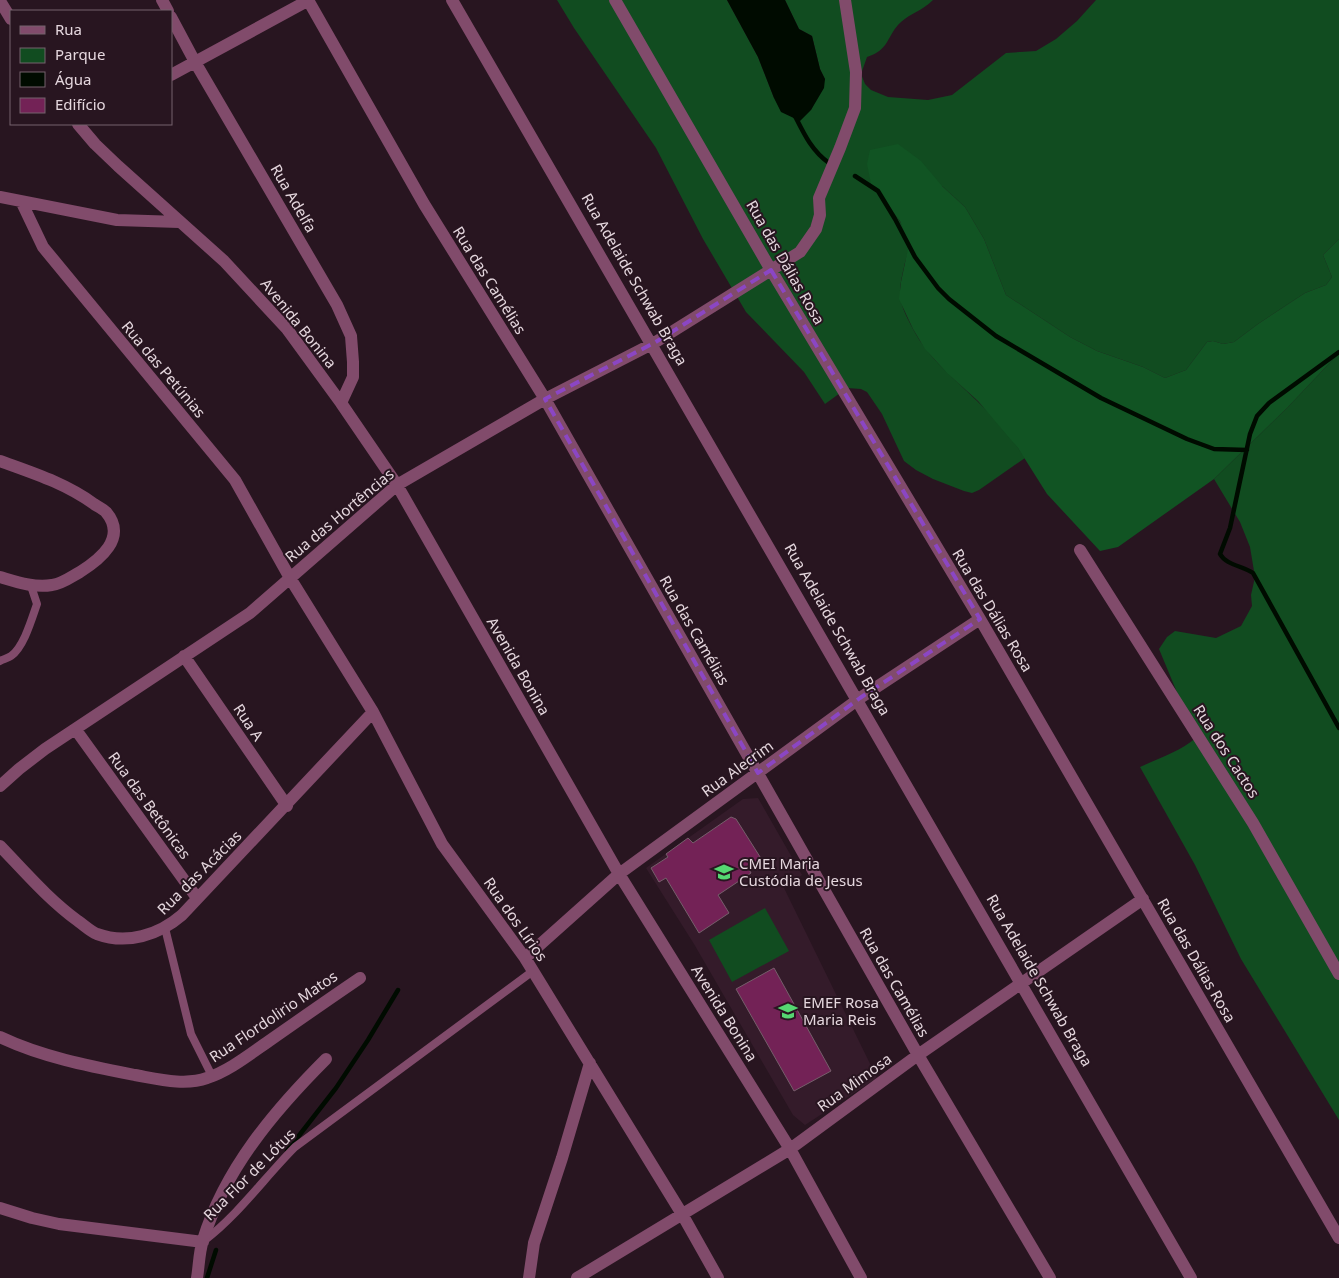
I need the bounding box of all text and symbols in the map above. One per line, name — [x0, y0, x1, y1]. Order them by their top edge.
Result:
legend — [10, 10, 172, 125]
text: Rua — [55, 19, 82, 39]
text: Parque — [55, 44, 105, 64]
text: Água — [55, 69, 92, 89]
text: Edifício — [55, 94, 106, 114]
street label: Rua Adelfa — [266, 160, 322, 236]
street label: Rua Adelaide Schwab Braga — [577, 189, 693, 369]
street label: Rua das Dálias Rosa — [742, 196, 830, 328]
street label: Rua das Camélias — [449, 222, 531, 338]
street label: Avenida Bonina — [257, 274, 341, 372]
street label: Rua das Petúnias — [118, 316, 210, 422]
street label: Rua das Hortências — [281, 464, 397, 566]
street label: Rua Adelaide Schwab Braga — [780, 539, 896, 719]
street label: Rua das Dálias Rosa — [948, 545, 1038, 675]
street label: Rua das Camélias — [655, 572, 735, 688]
street label: Avenida Bonina — [483, 613, 555, 719]
street label: Rua A — [229, 700, 269, 745]
street label: Rua dos Cactos — [1189, 701, 1265, 801]
street label: Rua Alecrim — [697, 735, 777, 801]
street label: Rua das Betônicas — [104, 747, 196, 863]
street label: Rua das Acácias — [153, 826, 245, 918]
place label: CMEI Maria Custódia de Jesus — [739, 853, 863, 890]
school or university icon: CMEI Maria Custódia de Jesus — [713, 861, 735, 883]
street label: Rua dos Lírios — [480, 873, 552, 965]
street label: Rua Adelaide Schwab Braga — [982, 890, 1098, 1070]
street label: Rua das Dálias Rosa — [1153, 894, 1241, 1026]
street label: Rua das Camélias — [855, 924, 935, 1040]
street label: Avenida Bonina — [687, 961, 763, 1065]
street label: Rua Flordolirio Matos — [205, 966, 341, 1066]
place label: EMEF Rosa Maria Reis — [803, 992, 879, 1029]
school or university icon: EMEF Rosa Maria Reis — [777, 1000, 799, 1022]
street label: Rua Mimosa — [813, 1048, 895, 1116]
street label: Rua Flor de Lótus — [199, 1124, 299, 1224]

